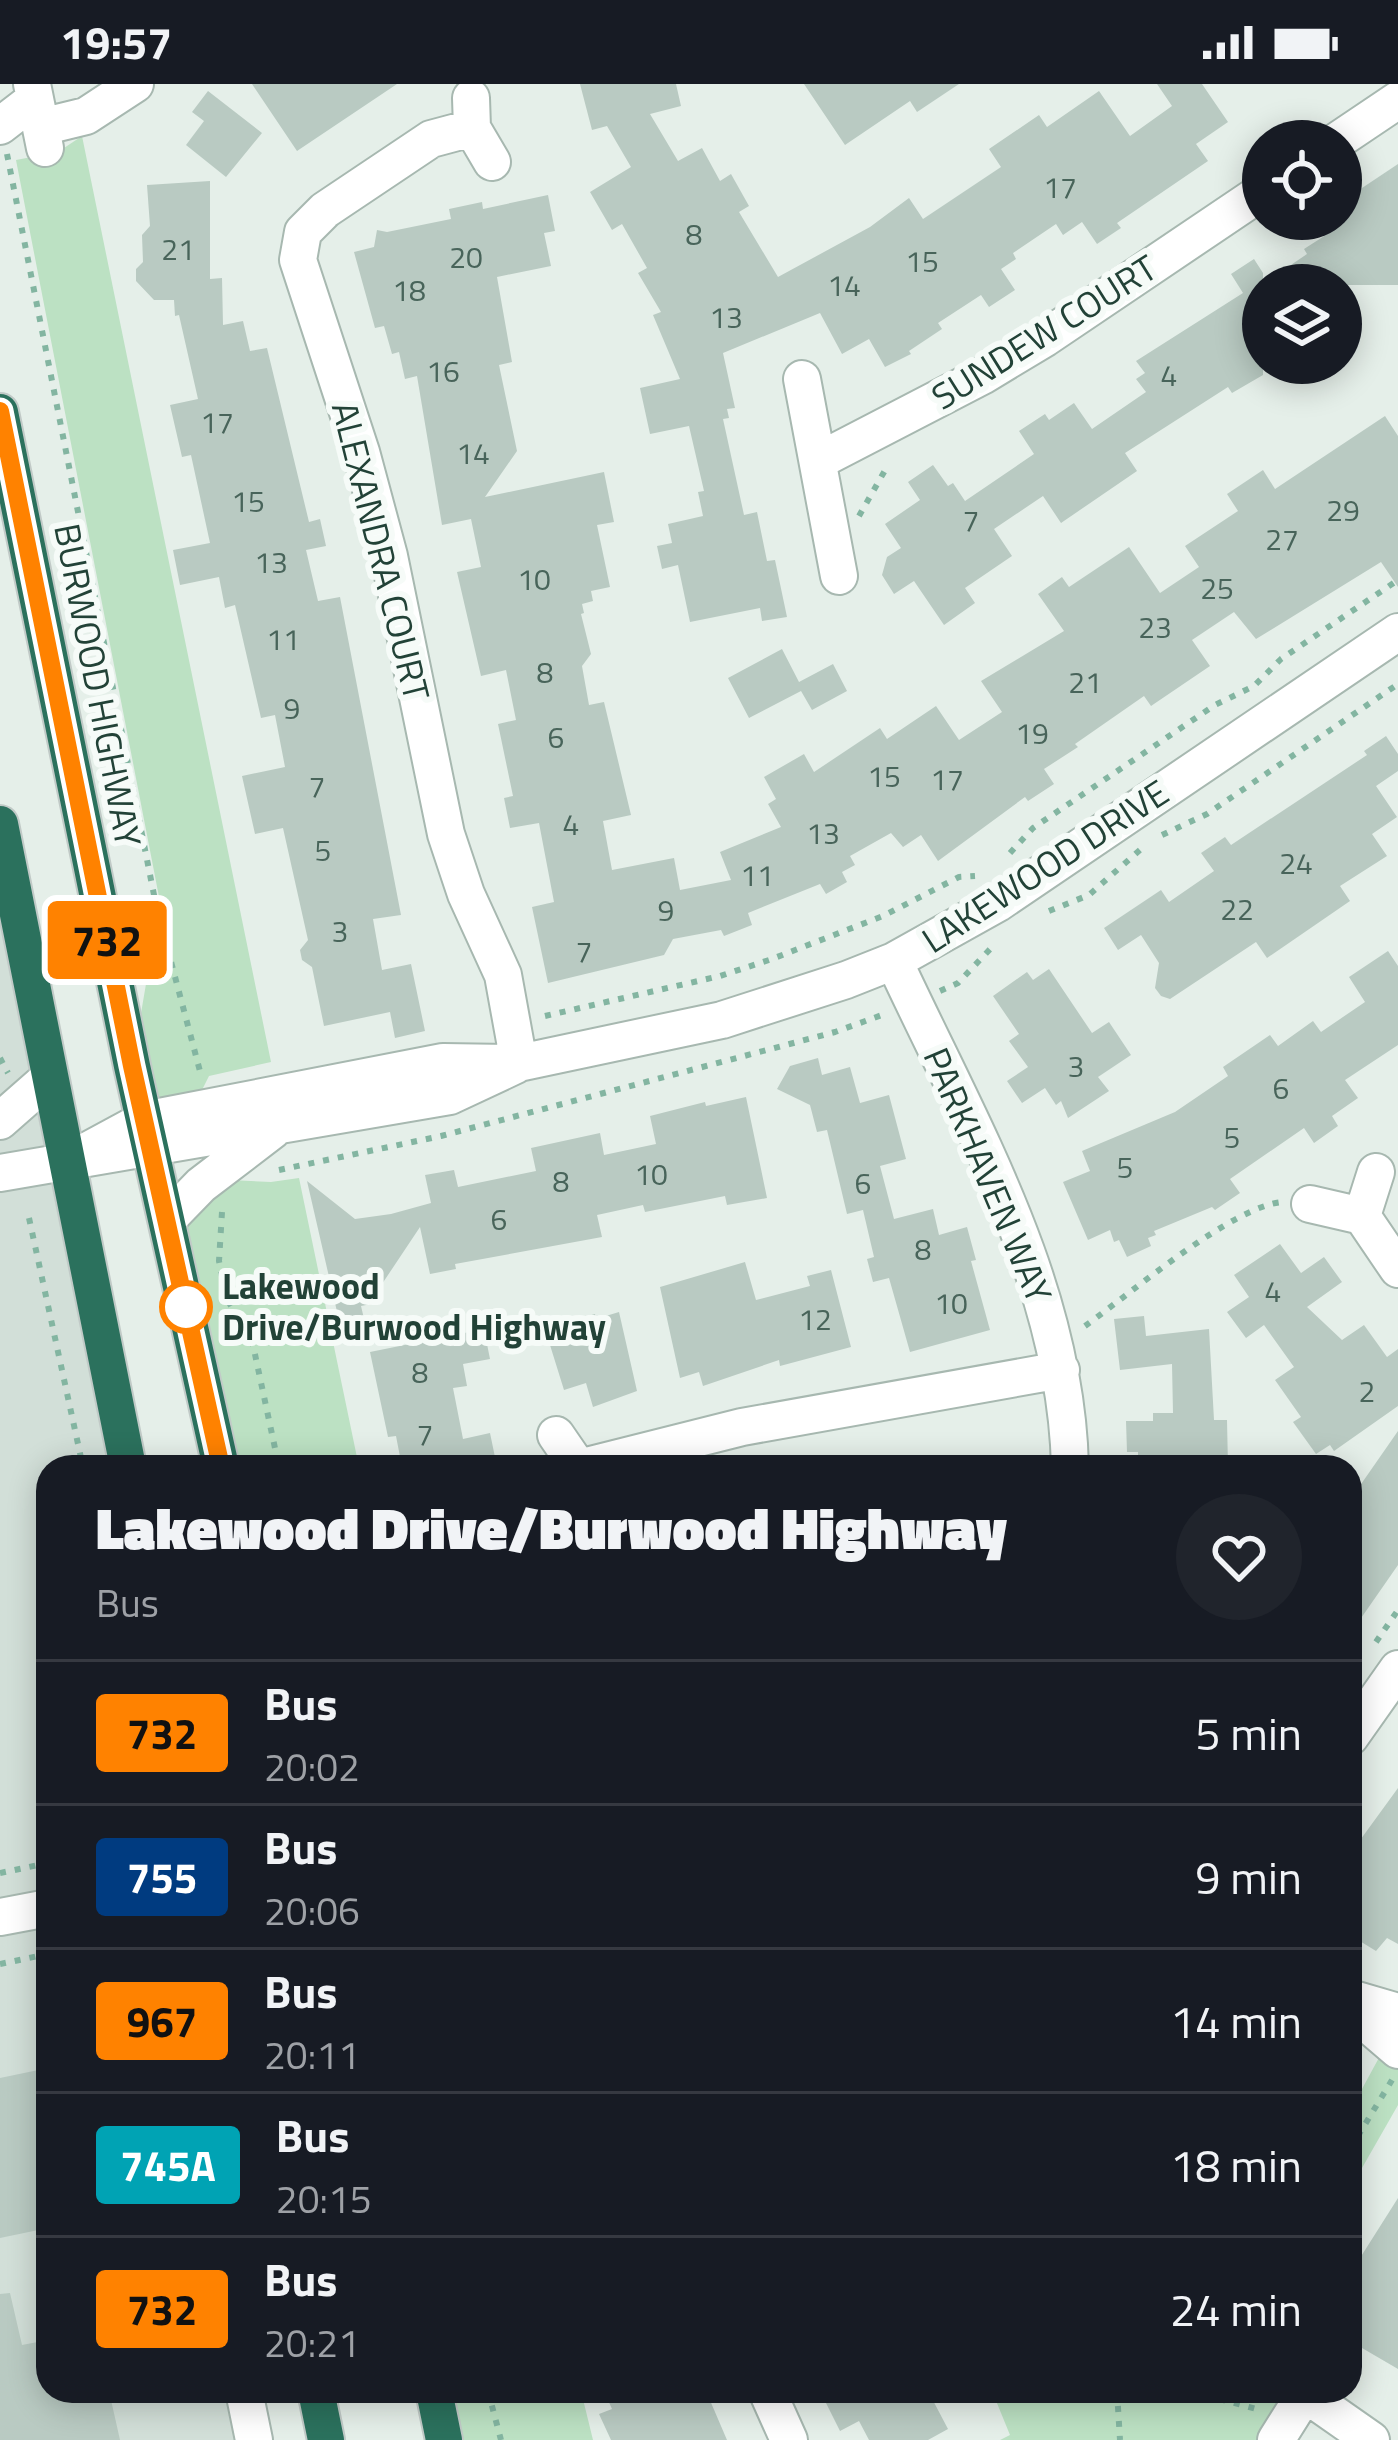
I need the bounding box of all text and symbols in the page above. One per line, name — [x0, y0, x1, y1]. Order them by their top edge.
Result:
text: 19:57 — [60, 8, 172, 76]
map controls — [1242, 120, 1362, 384]
button: locate — [1242, 120, 1362, 240]
house number: 17 — [1043, 164, 1077, 210]
house number: 8 — [686, 211, 702, 257]
house number: 21 — [161, 226, 195, 272]
house number: 20 — [449, 234, 483, 280]
house number: 15 — [905, 238, 939, 284]
street label: SUNDEW COURT — [920, 240, 1167, 423]
house number: 14 — [827, 262, 861, 308]
button: layers — [1242, 264, 1362, 384]
house number: 18 — [392, 267, 426, 313]
house number: 13 — [709, 294, 743, 340]
house number: 16 — [426, 348, 460, 394]
house number: 4 — [1161, 352, 1177, 398]
street label: ALEXANDRA COURT — [318, 396, 445, 706]
house number: 17 — [200, 399, 234, 445]
house number: 14 — [456, 430, 490, 476]
house number: 15 — [231, 478, 265, 524]
house number: 29 — [1326, 487, 1360, 533]
house number: 7 — [963, 497, 979, 543]
house number: 27 — [1265, 516, 1299, 562]
street label: BURWOOD HIGHWAY — [40, 519, 157, 852]
house number: 13 — [254, 539, 288, 585]
house number: 10 — [517, 556, 551, 602]
house number: 25 — [1200, 565, 1234, 611]
house number: 23 — [1138, 604, 1172, 650]
house number: 11 — [266, 616, 300, 662]
house number: 8 — [537, 649, 553, 695]
house number: 21 — [1068, 659, 1102, 705]
house number: 9 — [284, 685, 300, 731]
house number: 19 — [1015, 710, 1049, 756]
house number: 6 — [548, 714, 564, 760]
house number: 15 — [867, 753, 901, 799]
house number: 17 — [930, 756, 964, 802]
house number: 7 — [309, 763, 325, 809]
street label: LAKEWOOD DRIVE — [910, 765, 1179, 966]
house number: 4 — [563, 801, 579, 847]
house number: 13 — [806, 810, 840, 856]
house number: 5 — [315, 827, 331, 873]
house number: 24 — [1279, 840, 1313, 886]
house number: 11 — [740, 852, 774, 898]
house number: 22 — [1220, 886, 1254, 932]
house number: 9 — [658, 887, 674, 933]
line badge: 732 — [38, 901, 176, 979]
text: 732 — [72, 908, 142, 972]
house number: 3 — [332, 908, 348, 954]
house number: 7 — [576, 928, 592, 974]
street label: PARKHAVEN WAY — [910, 1039, 1067, 1312]
house number: 3 — [1068, 1043, 1084, 1089]
house number: 6 — [1273, 1065, 1289, 1111]
house number: 5 — [1224, 1114, 1240, 1160]
house number: 5 — [1117, 1144, 1133, 1190]
house number: 10 — [634, 1151, 668, 1197]
house number: 8 — [553, 1158, 569, 1204]
house number: 6 — [855, 1160, 871, 1206]
house number: 6 — [491, 1196, 507, 1242]
house number: 8 — [915, 1226, 931, 1272]
place label: Lakewood Drive/Burwood Highway — [222, 1258, 606, 1354]
house number: 4 — [1265, 1268, 1281, 1314]
house number: 10 — [934, 1280, 968, 1326]
marker: Lakewood Drive/Burwood Highway — [161, 1282, 211, 1332]
house number: 12 — [798, 1296, 832, 1342]
house number: 8 — [412, 1349, 428, 1395]
house number: 2 — [1359, 1368, 1375, 1414]
house number: 7 — [417, 1411, 433, 1457]
text: Lakewood Drive/Burwood Highway — [96, 1484, 1007, 1571]
button: heart — [1176, 1494, 1302, 1620]
text: Bus — [96, 1573, 159, 1632]
text: Bus — [264, 1669, 338, 1737]
text: 5 min — [1195, 1699, 1302, 1767]
text: 732 — [127, 1701, 197, 1765]
text: 20:02 — [264, 1737, 360, 1796]
text: Bus — [264, 1813, 338, 1881]
text: 9 min — [1195, 1843, 1302, 1911]
text: 755 — [127, 1845, 197, 1909]
text: 20:06 — [264, 1881, 360, 1940]
text: Bus — [264, 1957, 338, 2025]
text: 14 min — [1170, 1987, 1302, 2055]
text: 967 — [127, 1989, 197, 2053]
text: 20:11 — [264, 2025, 360, 2084]
text: Bus — [276, 2101, 349, 2169]
text: 18 min — [1170, 2131, 1302, 2199]
text: 745A — [120, 2133, 216, 2197]
text: 20:15 — [276, 2169, 372, 2228]
text: Bus — [264, 2245, 338, 2313]
text: 24 min — [1170, 2275, 1302, 2343]
text: 732 — [127, 2277, 197, 2341]
text: 20:21 — [264, 2313, 360, 2372]

